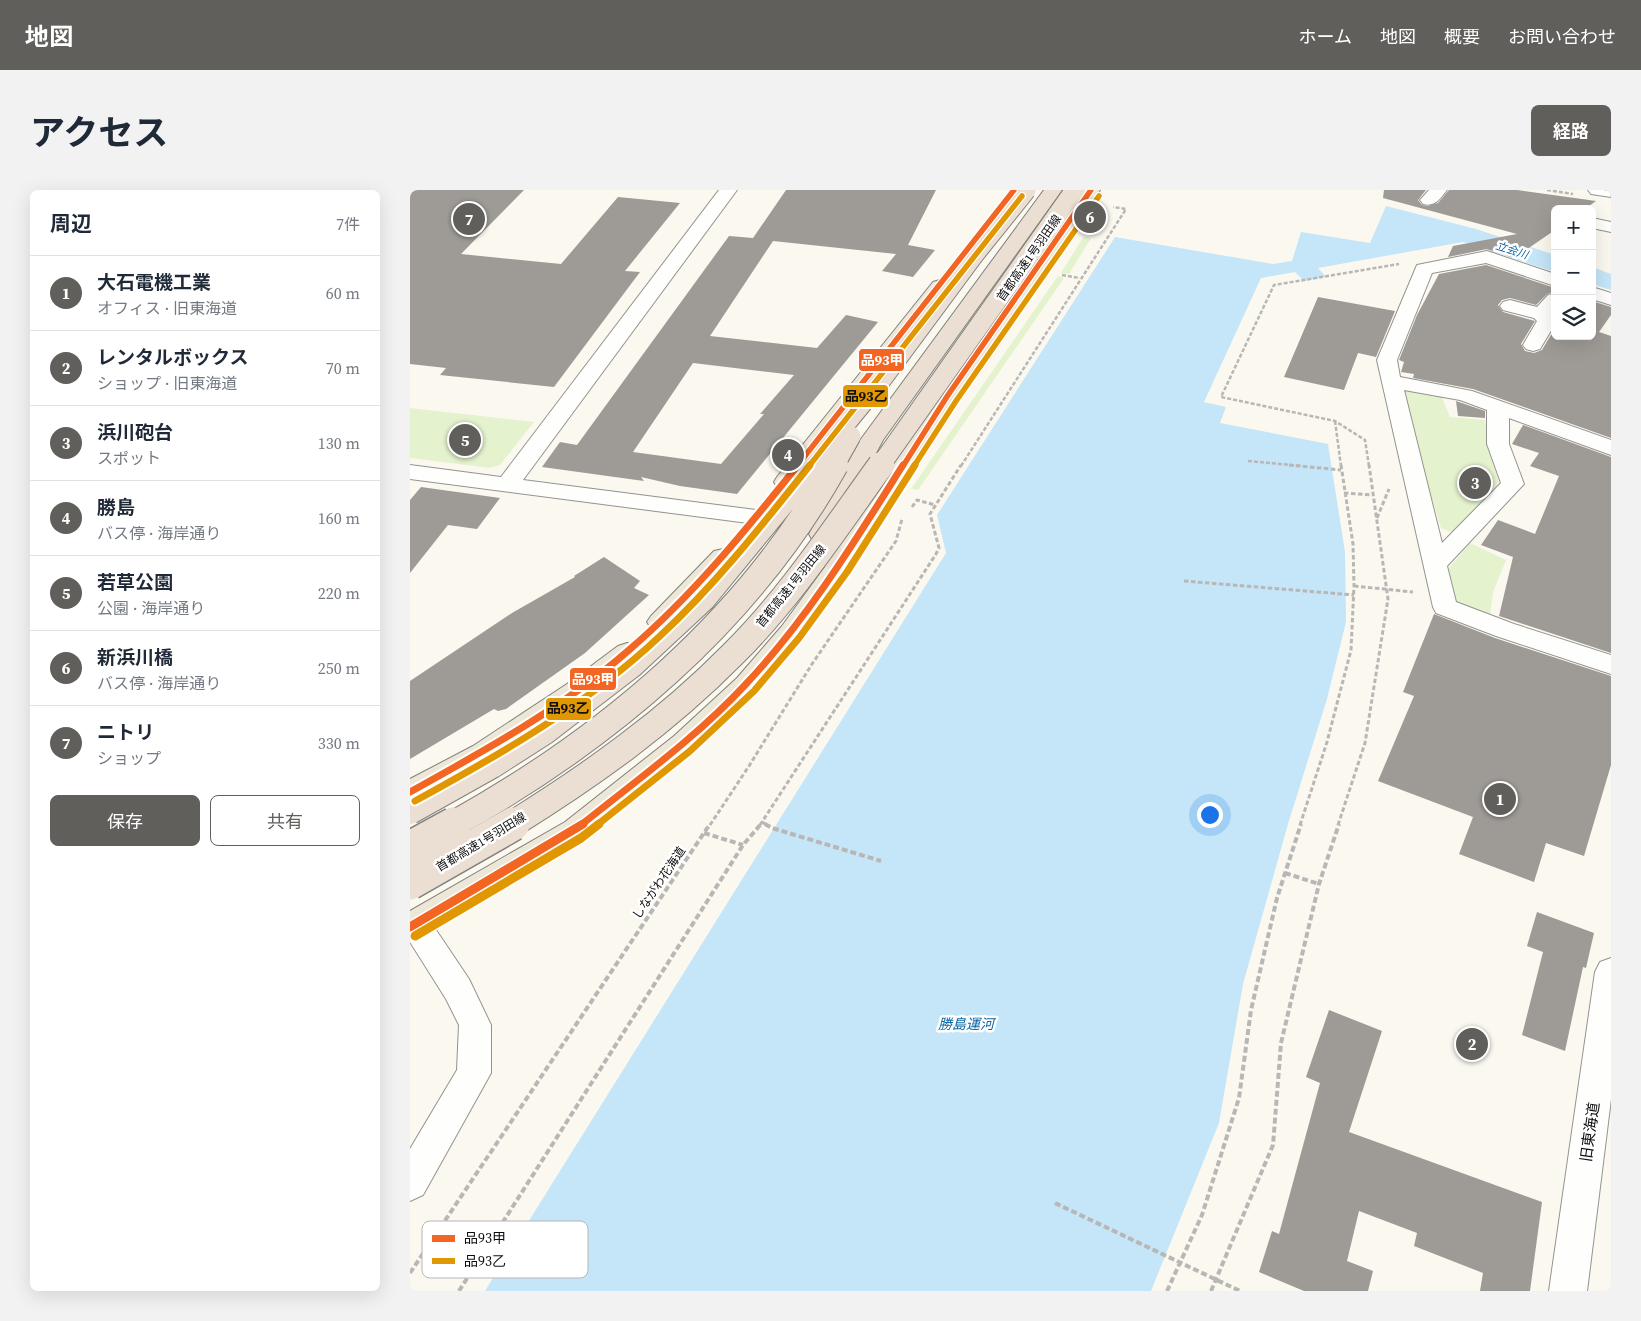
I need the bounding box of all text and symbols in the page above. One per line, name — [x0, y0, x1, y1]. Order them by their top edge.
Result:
text: 地図 — [25, 20, 73, 53]
text: ホーム — [1299, 24, 1352, 49]
text: 地図 — [1380, 24, 1416, 49]
text: 概要 — [1444, 24, 1480, 49]
text: お問い合わせ — [1508, 24, 1616, 49]
button: 経路 — [1531, 105, 1611, 156]
text: アクセス — [30, 109, 168, 157]
pin: 6 — [1074, 198, 1106, 236]
pin: 7 — [453, 200, 485, 238]
map controls — [1551, 205, 1596, 340]
button: + — [1551, 205, 1596, 250]
text: 周辺 — [50, 209, 92, 238]
street label: 首都高速1号羽田線 — [993, 212, 1065, 304]
text: 7件 — [336, 213, 360, 235]
water label: 立会川 — [1494, 238, 1531, 263]
button: − — [1551, 250, 1596, 295]
text: 大石電機工業 — [97, 269, 211, 295]
text: 1 — [62, 282, 70, 304]
text: 60 m — [326, 282, 360, 304]
button: layers — [1551, 295, 1596, 340]
text: オフィス · 旧東海道 — [97, 297, 237, 319]
text: レンタルボックス — [97, 344, 248, 370]
line badge: 品93甲 — [858, 348, 905, 372]
text: 品93甲 — [860, 350, 904, 370]
text: 2 — [62, 357, 70, 379]
text: 70 m — [326, 357, 360, 379]
text: ショップ · 旧東海道 — [97, 372, 237, 394]
line badge: 品93乙 — [842, 384, 889, 408]
text: 品93乙 — [844, 386, 888, 406]
text: 浜川砲台 — [97, 419, 173, 445]
pin: 5 — [449, 421, 481, 459]
text: 3 — [62, 432, 70, 454]
text: 130 m — [318, 432, 360, 454]
pin: 4 — [772, 436, 804, 474]
text: スポット — [97, 447, 161, 469]
pin: 3 — [1459, 464, 1491, 502]
text: 勝島 — [97, 494, 135, 520]
text: 4 — [62, 507, 70, 529]
text: 160 m — [318, 507, 360, 529]
text: バス停 · 海岸通り — [97, 522, 221, 544]
street label: 首都高速1号羽田線 — [753, 541, 829, 631]
text: 若草公園 — [97, 569, 173, 595]
text: 5 — [62, 582, 70, 604]
text: 220 m — [318, 582, 360, 604]
text: 公園 · 海岸通り — [97, 597, 205, 619]
text: 新浜川橋 — [97, 644, 173, 670]
text: 6 — [62, 657, 70, 679]
text: 250 m — [318, 657, 360, 679]
line badge: 品93甲 — [569, 667, 617, 691]
text: 品93甲 — [571, 669, 615, 689]
text: バス停 · 海岸通り — [97, 672, 221, 694]
line badge: 品93乙 — [545, 697, 592, 721]
text: 品93乙 — [546, 698, 590, 718]
text: ニトリ — [97, 719, 154, 745]
text: 7 — [62, 732, 70, 754]
text: 330 m — [318, 732, 360, 754]
text: ショップ — [97, 747, 161, 769]
pin: 1 — [1484, 780, 1516, 818]
button: 保存 — [50, 795, 200, 846]
button: 共有 — [210, 795, 360, 846]
your location — [1197, 802, 1223, 828]
street label: 首都高速1号羽田線 — [433, 809, 529, 875]
street label: しながわ花海道 — [629, 844, 689, 922]
water label: 勝島運河 — [938, 1014, 997, 1034]
pin: 2 — [1456, 1025, 1488, 1063]
street label: 旧東海道 — [1575, 1101, 1604, 1163]
legend — [422, 1221, 588, 1278]
text: 品93甲 — [464, 1228, 506, 1248]
text: 品93乙 — [464, 1251, 506, 1271]

